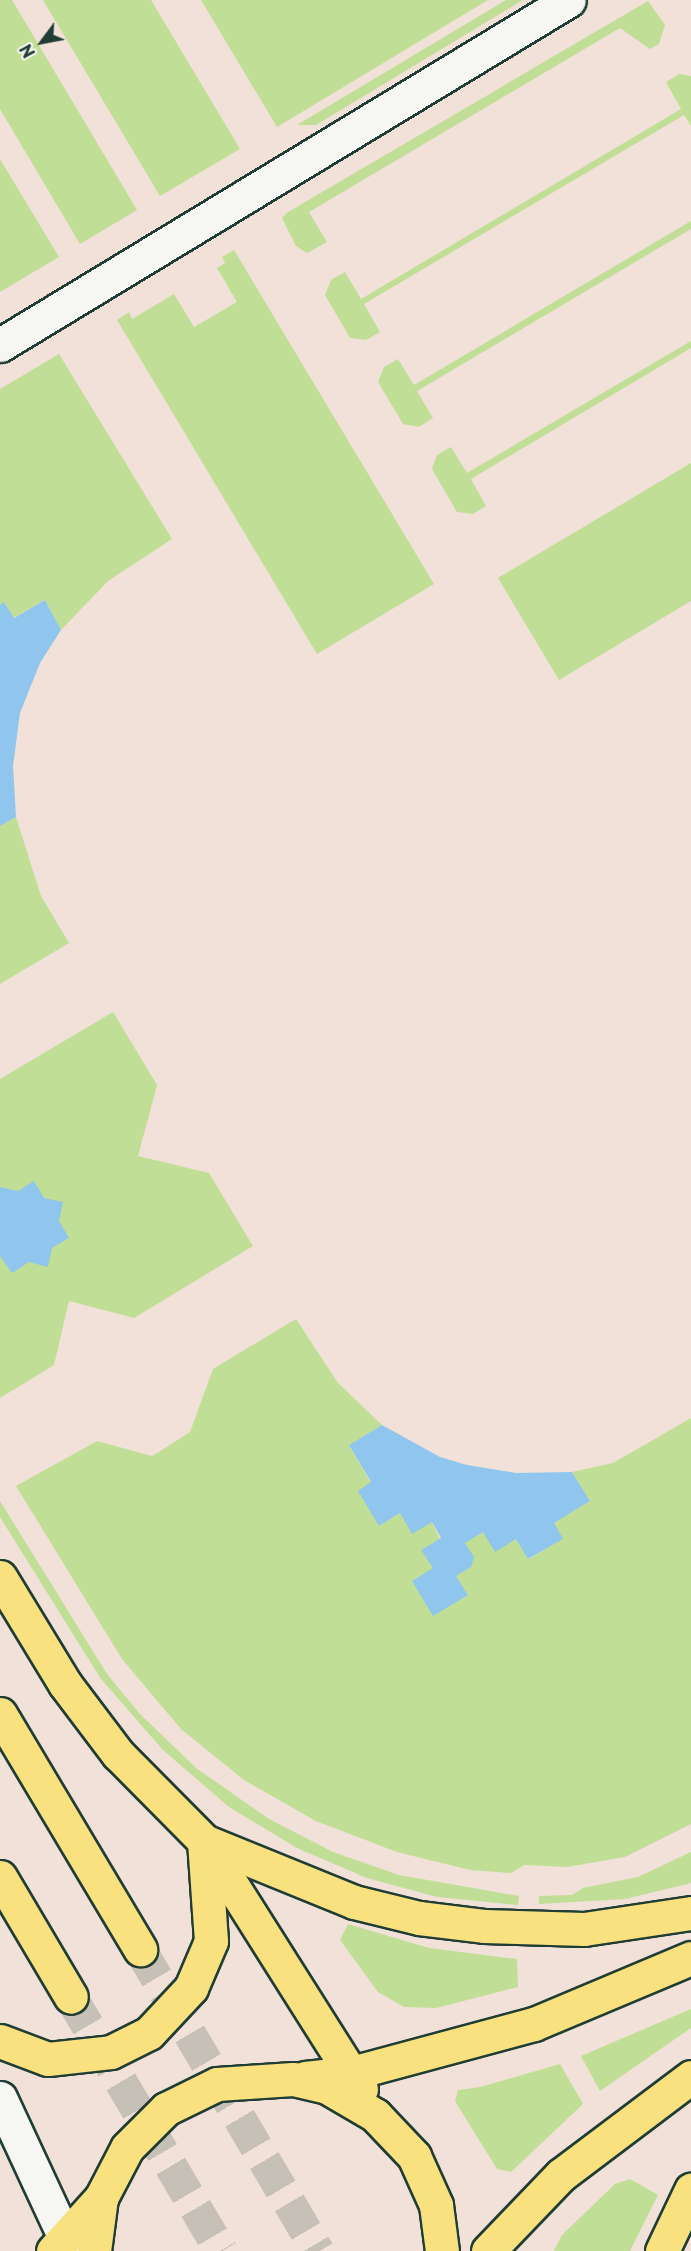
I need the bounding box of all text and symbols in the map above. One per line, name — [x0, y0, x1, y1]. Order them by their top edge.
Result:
north arrow — [12, 12, 72, 72]
text: N — [13, 40, 40, 63]

